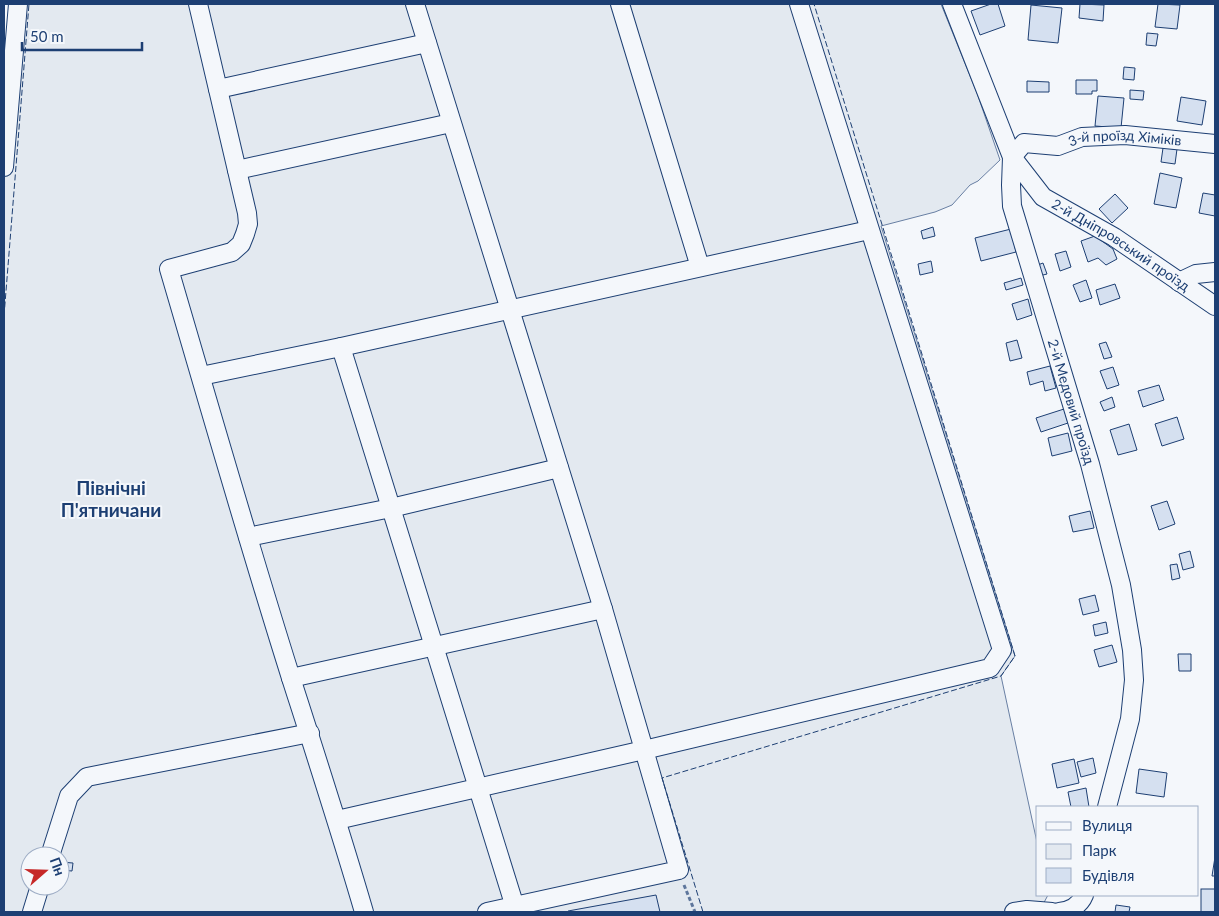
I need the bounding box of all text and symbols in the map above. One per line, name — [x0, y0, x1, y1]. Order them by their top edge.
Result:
scale bar — [22, 20, 142, 52]
text: 50 m — [30, 27, 64, 45]
street label: 3-й проїзд Хіміків — [1066, 126, 1182, 149]
street label: 2-й Дніпровський проїзд — [1049, 195, 1194, 295]
street label: 2-й Медовий проїзд — [1045, 337, 1099, 467]
district label: Північні П'ятничани — [61, 476, 161, 521]
legend — [1036, 806, 1199, 896]
text: Вулиця — [1082, 816, 1132, 834]
text: Парк — [1082, 841, 1117, 859]
north arrow — [20, 846, 70, 896]
text: Пн — [47, 855, 69, 878]
text: Будівля — [1082, 866, 1134, 884]

